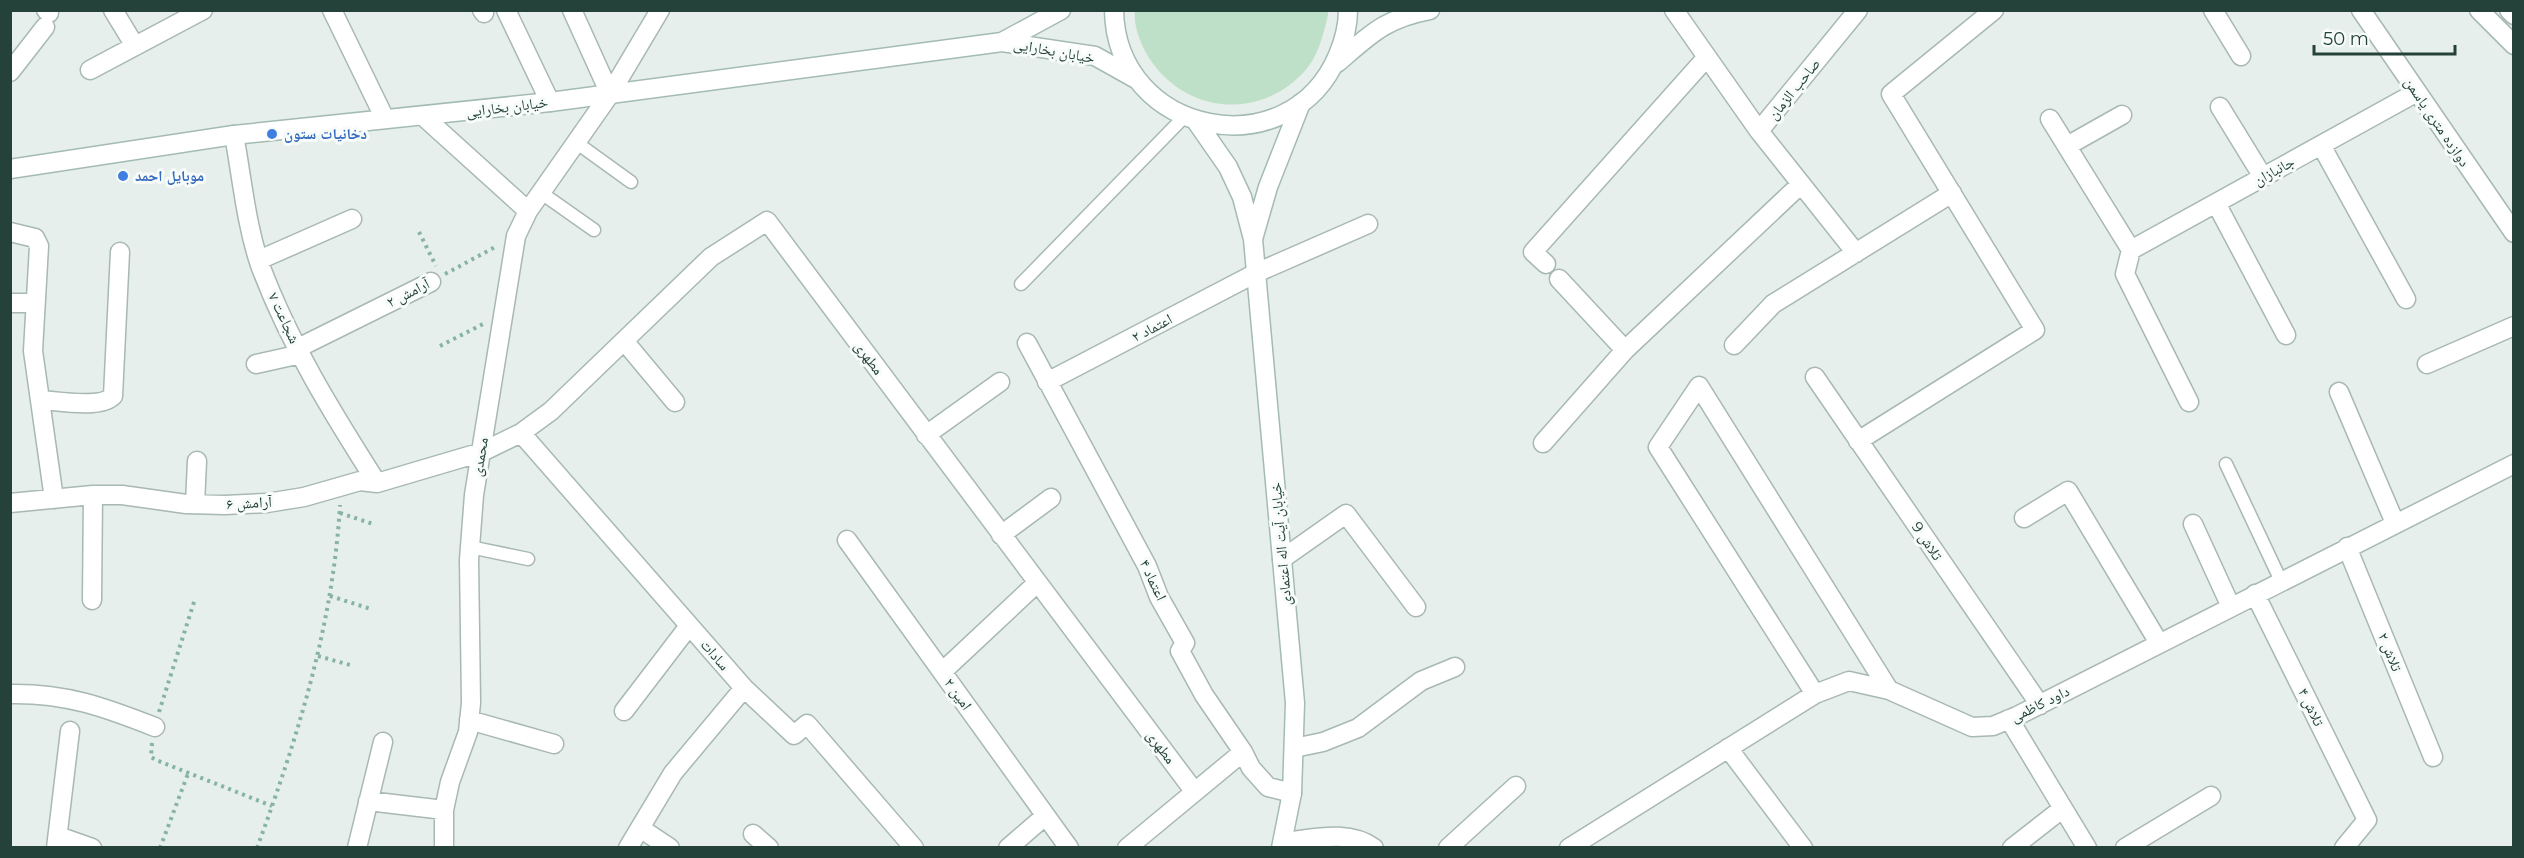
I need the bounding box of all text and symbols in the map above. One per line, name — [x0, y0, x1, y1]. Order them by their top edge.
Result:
scale bar — [2314, 18, 2455, 56]
text: 50 m — [2323, 28, 2369, 50]
street label: خیابان بخارایی — [1012, 34, 1097, 68]
street label: صاحب الزمان — [1763, 54, 1825, 124]
street label: دوازده متری یاسمن — [2400, 73, 2474, 171]
street label: خیابان بخارایی — [465, 92, 549, 122]
place label: دخانیات ستون — [284, 124, 367, 143]
marker: دخانیات ستون — [265, 127, 279, 141]
street label: جانبازان — [2250, 151, 2298, 190]
place label: موبایل احمد — [135, 166, 204, 185]
marker: موبایل احمد — [116, 169, 130, 183]
street label: آرامش ۲ — [383, 273, 434, 312]
street label: شجاعت ۷ — [264, 289, 305, 346]
street label: اعتماد ۲ — [1128, 309, 1175, 346]
street label: مطهری — [850, 337, 888, 379]
street label: محمدی — [467, 436, 493, 478]
street label: خیابان آیت اله اعتمادی — [1266, 481, 1296, 607]
street label: آرامش ۶ — [226, 492, 274, 514]
street label: تلاش 9 — [1907, 518, 1948, 565]
street label: اعتماد ۴ — [1136, 556, 1171, 603]
street label: تلاش ۲ — [2373, 630, 2407, 675]
street label: سادات — [697, 635, 734, 674]
street label: امین ۲ — [940, 674, 976, 714]
street label: داود کاظمی — [2007, 681, 2073, 727]
street label: تلاش ۴ — [2293, 685, 2329, 730]
street label: مطهری — [1142, 726, 1180, 768]

